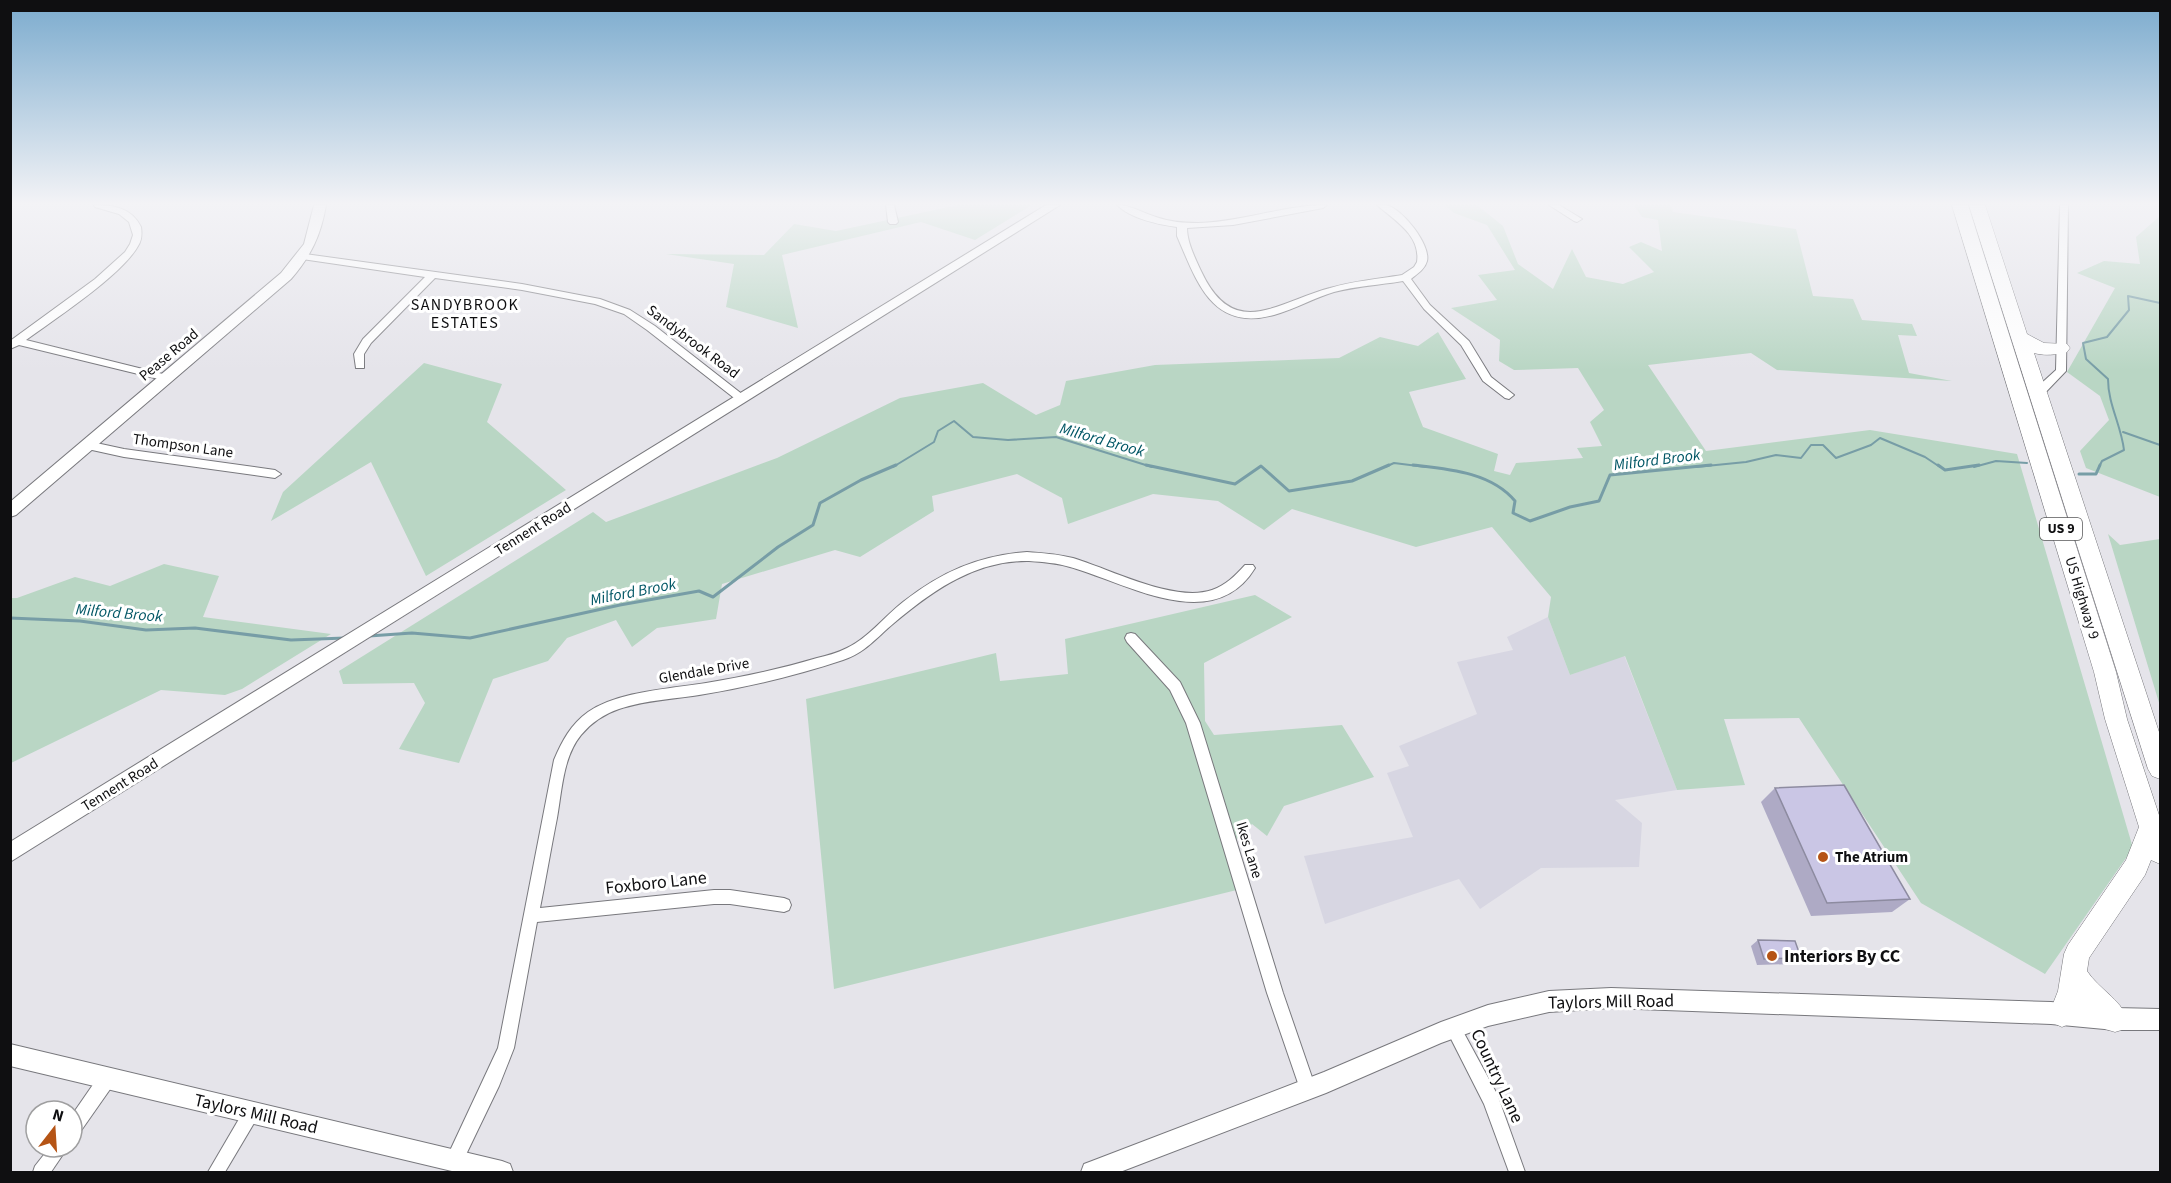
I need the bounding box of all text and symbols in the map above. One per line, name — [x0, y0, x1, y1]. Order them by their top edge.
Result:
district label: SANDYBROOK ESTATES — [411, 294, 519, 334]
street label: Sandybrook Road — [642, 300, 744, 384]
street label: Pease Road — [135, 324, 203, 386]
water label: Milford Brook — [1057, 417, 1147, 463]
street label: Thompson Lane — [131, 429, 235, 463]
water label: Milford Brook — [1612, 444, 1702, 476]
street label: Tennent Road — [491, 497, 575, 561]
road number: US 9 — [2040, 518, 2082, 540]
street label: US Highway 9 — [2059, 554, 2105, 642]
water label: Milford Brook — [588, 573, 678, 611]
water label: Milford Brook — [75, 598, 164, 628]
street label: Glendale Drive — [657, 653, 751, 689]
street label: Tennent Road — [78, 753, 162, 817]
street label: Ikes Lane — [1230, 819, 1268, 881]
place label: The Atrium — [1835, 847, 1908, 868]
marker: The Atrium — [1816, 850, 1830, 864]
street label: Foxboro Lane — [604, 865, 708, 901]
place label: Interiors By CC — [1784, 944, 1901, 969]
marker: Interiors By CC — [1765, 949, 1779, 963]
street label: Taylors Mill Road — [1548, 988, 1674, 1016]
street label: Country Lane — [1464, 1025, 1530, 1127]
street label: Taylors Mill Road — [192, 1088, 320, 1140]
north arrow — [24, 1099, 84, 1159]
text: N — [50, 1104, 66, 1128]

